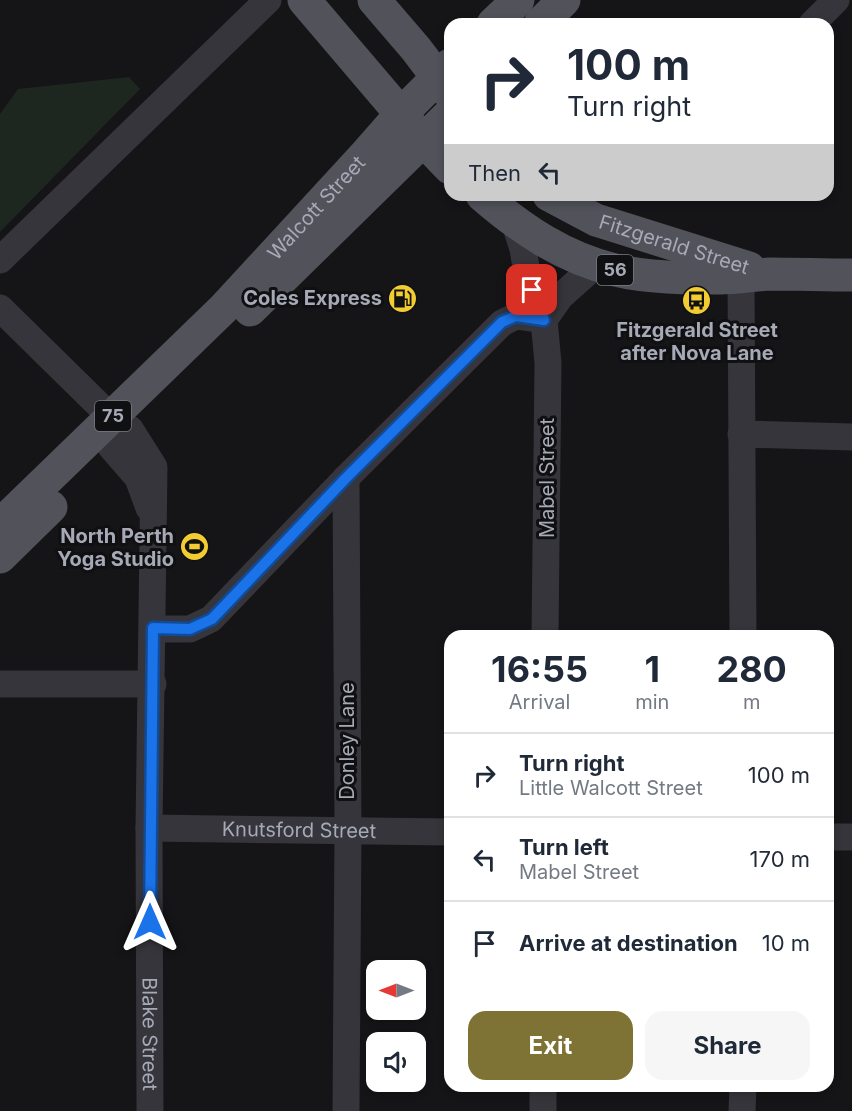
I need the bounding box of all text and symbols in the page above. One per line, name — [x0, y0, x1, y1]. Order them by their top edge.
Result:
text: 100 m — [567, 39, 690, 90]
icon: right — [468, 42, 546, 120]
text: Turn right — [567, 90, 691, 123]
street label: Walcott Street — [262, 151, 370, 265]
icon: left — [533, 156, 566, 189]
text: Then — [468, 160, 521, 186]
street label: Fitzgerald Street — [596, 210, 752, 279]
road number: 56 — [597, 255, 633, 285]
pin — [506, 264, 557, 315]
icon: arrive — [515, 273, 548, 306]
fuel station icon: Coles Express — [387, 282, 419, 314]
bus stop icon: Fitzgerald Street after Nova Lane — [681, 284, 713, 316]
place label: Coles Express — [243, 286, 382, 310]
place label: Fitzgerald Street after Nova Lane — [616, 318, 778, 365]
road number: 75 — [95, 401, 131, 431]
street label: Mabel Street — [535, 417, 559, 538]
place label: North Perth Yoga Studio — [57, 524, 174, 571]
sports icon: North Perth Yoga Studio — [179, 531, 211, 563]
text: 16:55 — [491, 647, 588, 691]
text: 1 — [645, 647, 660, 691]
text: 280 — [716, 647, 787, 691]
street label: Donley Lane — [335, 682, 359, 800]
text: Arrival — [509, 690, 570, 714]
text: min — [635, 690, 669, 714]
text: m — [743, 690, 760, 714]
text: Turn right — [519, 750, 625, 776]
icon: right — [468, 759, 501, 792]
text: 100 m — [748, 762, 810, 788]
text: Little Walcott Street — [519, 776, 703, 800]
street label: Knutsford Street — [222, 817, 377, 843]
text: Turn left — [519, 834, 609, 860]
icon: left — [468, 843, 501, 876]
text: 170 m — [750, 846, 810, 872]
text: Mabel Street — [519, 860, 639, 884]
position arrow — [118, 890, 182, 954]
icon: arrive — [468, 927, 501, 960]
text: Arrive at destination — [519, 930, 738, 956]
text: 10 m — [762, 930, 810, 956]
north arrow — [366, 960, 426, 1020]
map controls — [366, 960, 426, 1092]
street label: Blake Street — [138, 977, 162, 1091]
button: Exit — [468, 1011, 633, 1080]
button: Share — [645, 1011, 810, 1080]
button: sound — [366, 1032, 426, 1092]

